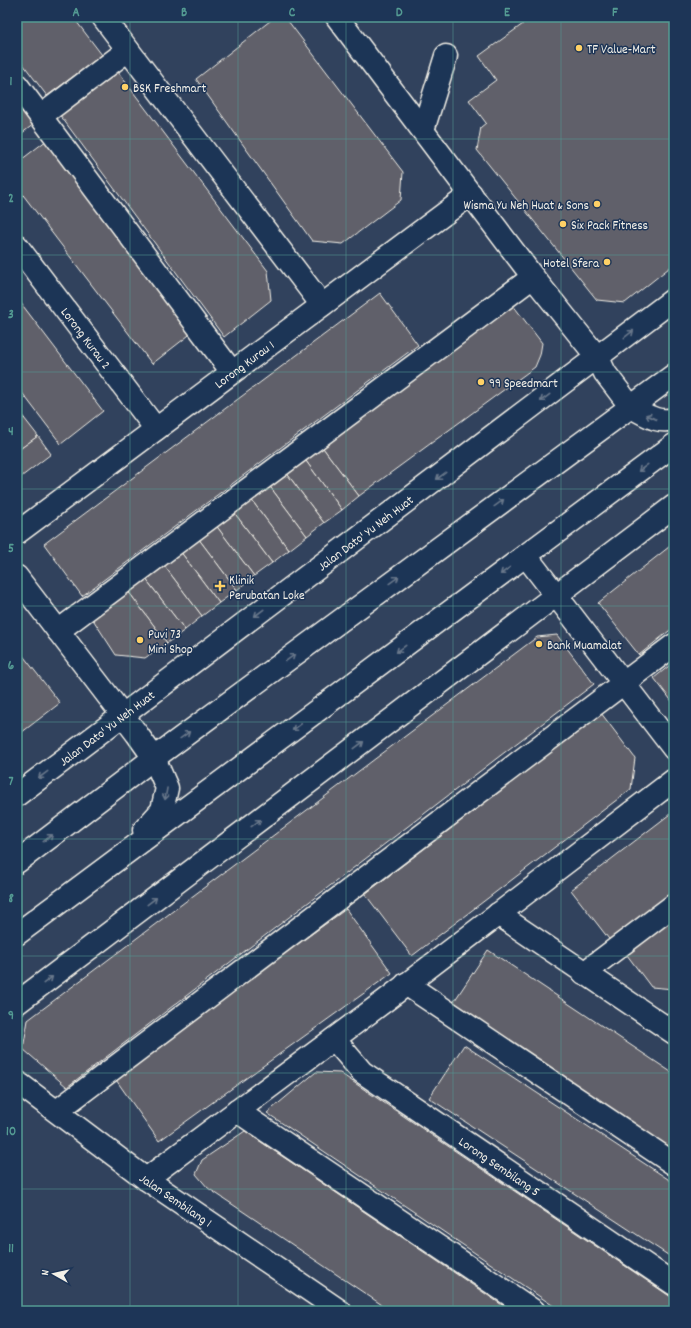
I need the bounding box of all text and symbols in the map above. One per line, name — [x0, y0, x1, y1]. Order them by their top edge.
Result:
text: A — [72, 4, 80, 23]
text: B — [181, 4, 187, 23]
text: C — [289, 4, 296, 23]
text: D — [396, 4, 403, 23]
text: E — [504, 4, 511, 23]
text: F — [612, 4, 618, 23]
place label: TF Value-Mart — [587, 41, 656, 60]
marker: TF Value-Mart — [574, 43, 584, 53]
text: 1 — [10, 73, 13, 92]
place label: BSK Freshmart — [133, 80, 206, 99]
marker: BSK Freshmart — [120, 82, 130, 92]
text: 2 — [8, 190, 14, 209]
place label: Wisma Yu Neh Huat & Sons — [463, 197, 589, 216]
marker: Wisma Yu Neh Huat & Sons — [592, 199, 602, 209]
place label: Six Pack Fitness — [571, 217, 648, 236]
marker: Six Pack Fitness — [558, 219, 568, 229]
place label: Hotel Sfera — [543, 255, 600, 274]
marker: Hotel Sfera — [602, 257, 612, 267]
street label: Lorong Kurau 2 — [55, 304, 114, 374]
text: 3 — [8, 306, 14, 325]
one-way arrow — [624, 330, 635, 338]
street label: Lorong Kurau 1 — [211, 337, 279, 394]
place label: 99 Speedmart — [489, 375, 558, 394]
marker: 99 Speedmart — [476, 377, 486, 387]
one-way arrow — [539, 394, 550, 402]
one-way arrow — [646, 413, 658, 421]
text: 4 — [8, 423, 14, 442]
one-way arrow — [637, 464, 648, 472]
one-way arrow — [435, 472, 446, 480]
street label: Jalan Dato' Yu Neh Huat — [315, 492, 419, 577]
one-way arrow — [494, 499, 505, 508]
text: 5 — [8, 540, 14, 559]
one-way arrow — [500, 567, 511, 575]
place label: Klinik Perubatan Loke — [229, 572, 305, 606]
one-way arrow — [389, 576, 400, 585]
marker: Klinik Perubatan Loke — [214, 580, 226, 592]
one-way arrow — [253, 609, 264, 617]
place label: Puvi 73 Mini Shop — [148, 626, 193, 660]
marker: Puvi 73 Mini Shop — [135, 635, 145, 645]
place label: Bank Muamalat — [547, 637, 622, 656]
marker: Bank Muamalat — [534, 639, 544, 649]
one-way arrow — [396, 645, 407, 654]
one-way arrow — [284, 653, 295, 662]
text: 6 — [8, 657, 15, 676]
street label: Jalan Dato' Yu Neh Huat — [56, 687, 160, 772]
one-way arrow — [292, 723, 303, 731]
one-way arrow — [179, 730, 190, 739]
one-way arrow — [354, 740, 365, 749]
one-way arrow — [37, 771, 48, 779]
text: 7 — [9, 773, 14, 792]
one-way arrow — [161, 787, 169, 800]
one-way arrow — [250, 819, 261, 827]
one-way arrow — [42, 834, 53, 842]
text: 8 — [8, 890, 14, 909]
one-way arrow — [146, 897, 157, 906]
one-way arrow — [43, 975, 54, 984]
text: 9 — [8, 1007, 14, 1026]
text: 10 — [6, 1123, 16, 1142]
street label: Lorong Sembilang 5 — [454, 1133, 543, 1202]
street label: Jalan Sembilang 1 — [134, 1170, 215, 1233]
text: 11 — [8, 1240, 14, 1259]
north arrow — [34, 1254, 74, 1294]
text: N — [38, 1269, 54, 1277]

